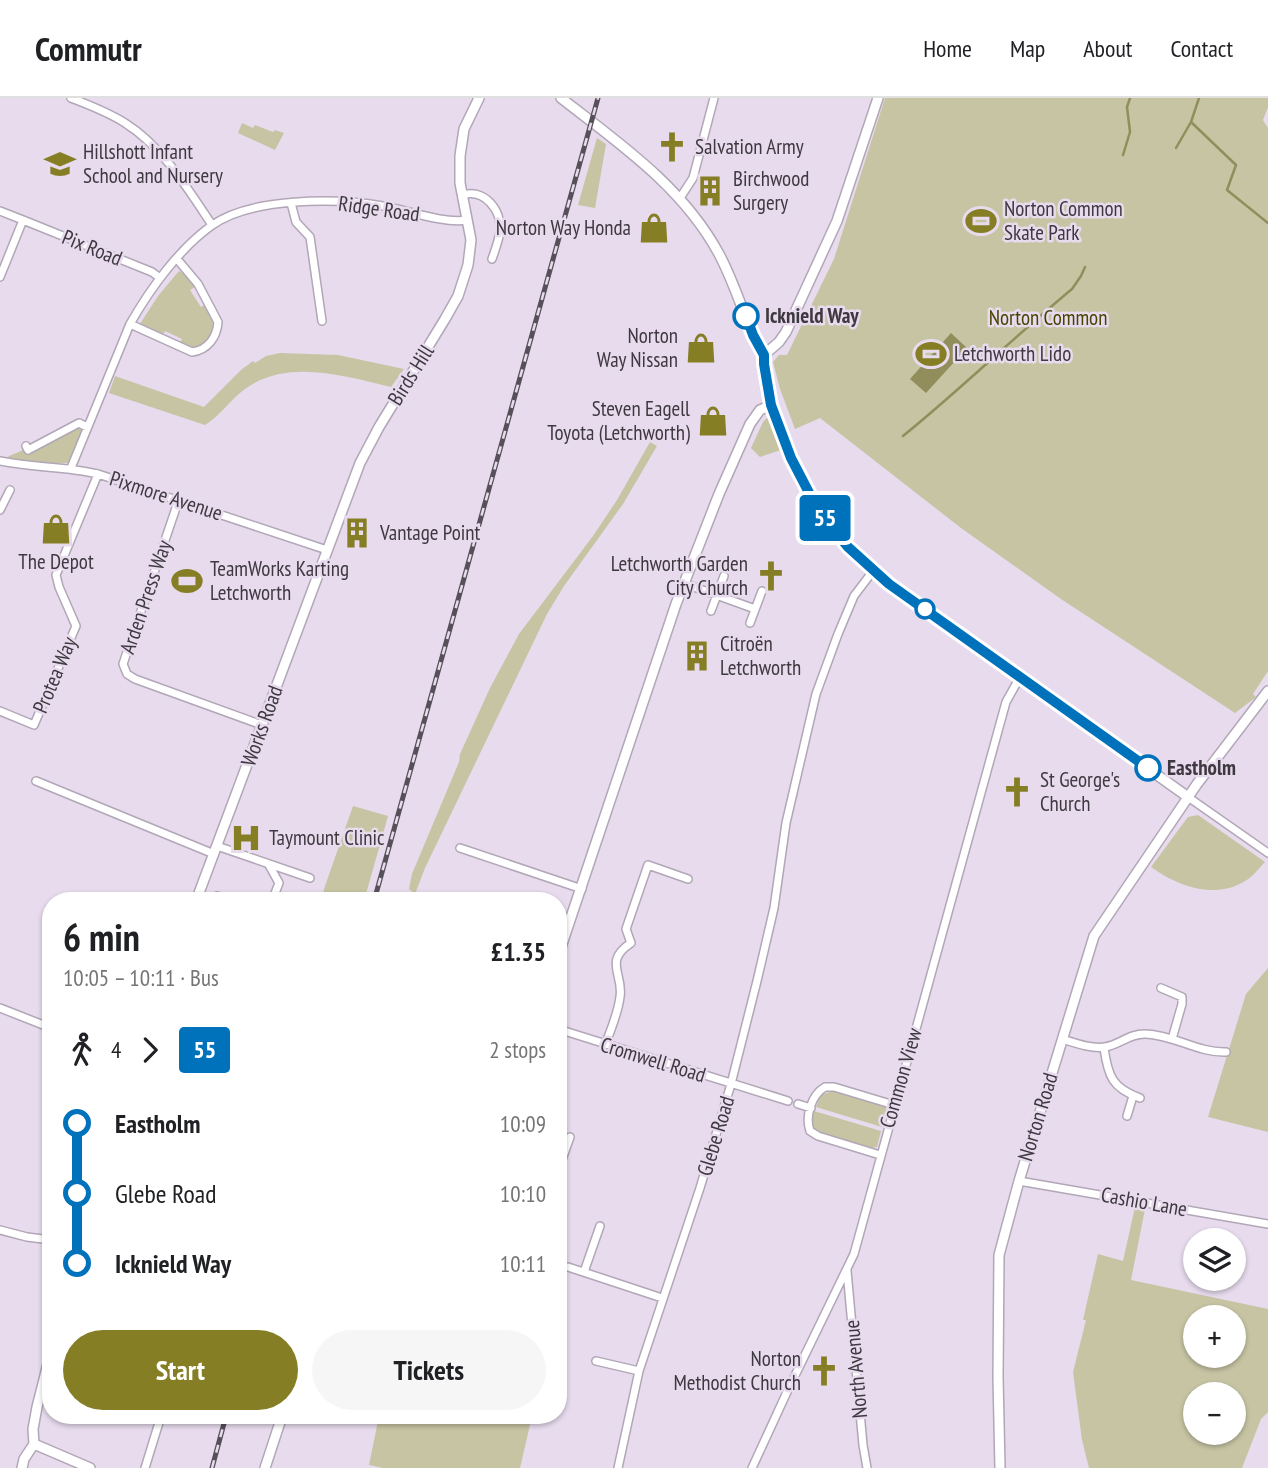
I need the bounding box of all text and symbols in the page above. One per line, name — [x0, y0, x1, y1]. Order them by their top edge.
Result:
text: Commutr — [35, 27, 142, 70]
text: Home — [923, 33, 972, 64]
text: Map — [1010, 33, 1045, 64]
text: About — [1083, 33, 1132, 64]
text: Contact — [1170, 33, 1233, 64]
church icon: Salvation Army — [655, 130, 689, 164]
place label: Salvation Army — [695, 133, 804, 160]
place label: Hillshott Infant School and Nursery — [83, 138, 223, 189]
school or university icon: Hillshott Infant School and Nursery — [43, 147, 77, 181]
place label: Birchwood Surgery — [733, 165, 809, 216]
building icon: Birchwood Surgery — [693, 174, 727, 208]
street label: Ridge Road — [337, 189, 421, 228]
place label: Norton Common Skate Park — [1004, 195, 1123, 246]
sports icon: Norton Common Skate Park — [964, 204, 998, 238]
shop icon: Norton Way Honda — [637, 211, 671, 245]
place label: Norton Way Honda — [496, 214, 631, 241]
street label: Pix Road — [58, 223, 126, 272]
place label: Icknield Way — [765, 302, 859, 329]
marker: Icknield Way — [733, 303, 759, 329]
park label: Norton Common — [989, 304, 1107, 331]
place label: Norton Way Nissan — [597, 322, 678, 373]
shop icon: Norton Way Nissan — [684, 331, 718, 365]
sports icon: Letchworth Lido — [914, 337, 948, 371]
street label: Birds Hill — [382, 339, 440, 410]
place label: Letchworth Lido — [954, 340, 1071, 367]
place label: Steven Eagell Toyota (Letchworth) — [547, 395, 690, 446]
shop icon: Steven Eagell Toyota (Letchworth) — [696, 404, 730, 438]
street label: Pixmore Avenue — [106, 465, 226, 526]
line badge: 55 — [794, 495, 856, 541]
text: 55 — [814, 502, 836, 533]
shop icon: The Depot — [39, 512, 73, 546]
building icon: Vantage Point — [340, 516, 374, 550]
place label: Vantage Point — [379, 519, 481, 546]
street label: Arden Press Way — [113, 536, 178, 657]
place label: The Depot — [18, 548, 94, 575]
place label: Letchworth Garden City Church — [611, 550, 748, 601]
place label: TeamWorks Karting Letchworth — [210, 555, 349, 606]
church icon: Letchworth Garden City Church — [754, 559, 788, 593]
sports icon: TeamWorks Karting Letchworth — [170, 564, 204, 598]
unlabelled marker — [915, 599, 935, 619]
place label: Citroën Letchworth — [720, 630, 801, 681]
street label: Protea Way — [26, 633, 83, 717]
building icon: Citroën Letchworth — [680, 639, 714, 673]
street label: Works Road — [235, 682, 289, 770]
place label: Eastholm — [1167, 754, 1236, 781]
marker: Eastholm — [1135, 755, 1161, 781]
place label: St George's Church — [1040, 766, 1120, 817]
church icon: St George's Church — [1000, 775, 1034, 809]
hospital icon: Taymount Clinic — [229, 821, 263, 855]
place label: Taymount Clinic — [269, 824, 385, 851]
text: 6 min — [63, 912, 140, 961]
text: £1.35 — [491, 935, 546, 968]
text: 10:05 – 10:11 · Bus — [63, 963, 219, 992]
street label: Common View — [873, 1024, 928, 1131]
icon: walk — [63, 1031, 101, 1069]
icon: forward — [131, 1031, 169, 1069]
street label: Cromwell Road — [597, 1031, 709, 1088]
text: 55 — [193, 1034, 216, 1065]
text: 4 — [111, 1035, 121, 1064]
text: 2 stops — [489, 1035, 546, 1064]
street label: Norton Road — [1011, 1069, 1064, 1164]
street label: Glebe Road — [691, 1093, 740, 1179]
text: Eastholm — [115, 1107, 200, 1140]
text: 10:09 — [500, 1109, 546, 1138]
text: Glebe Road — [115, 1177, 216, 1210]
text: 10:10 — [500, 1179, 546, 1208]
street label: Cashio Lane — [1099, 1181, 1189, 1222]
map controls — [1183, 1228, 1246, 1445]
button: layers — [1183, 1228, 1246, 1291]
text: Icknield Way — [115, 1247, 231, 1280]
text: 10:11 — [500, 1249, 546, 1278]
button: + — [1183, 1305, 1246, 1368]
street label: North Avenue — [838, 1319, 873, 1419]
button: Start — [63, 1330, 298, 1410]
button: Tickets — [312, 1330, 546, 1410]
place label: Norton Methodist Church — [673, 1345, 801, 1396]
church icon: Norton Methodist Church — [807, 1354, 841, 1388]
button: − — [1183, 1382, 1246, 1445]

